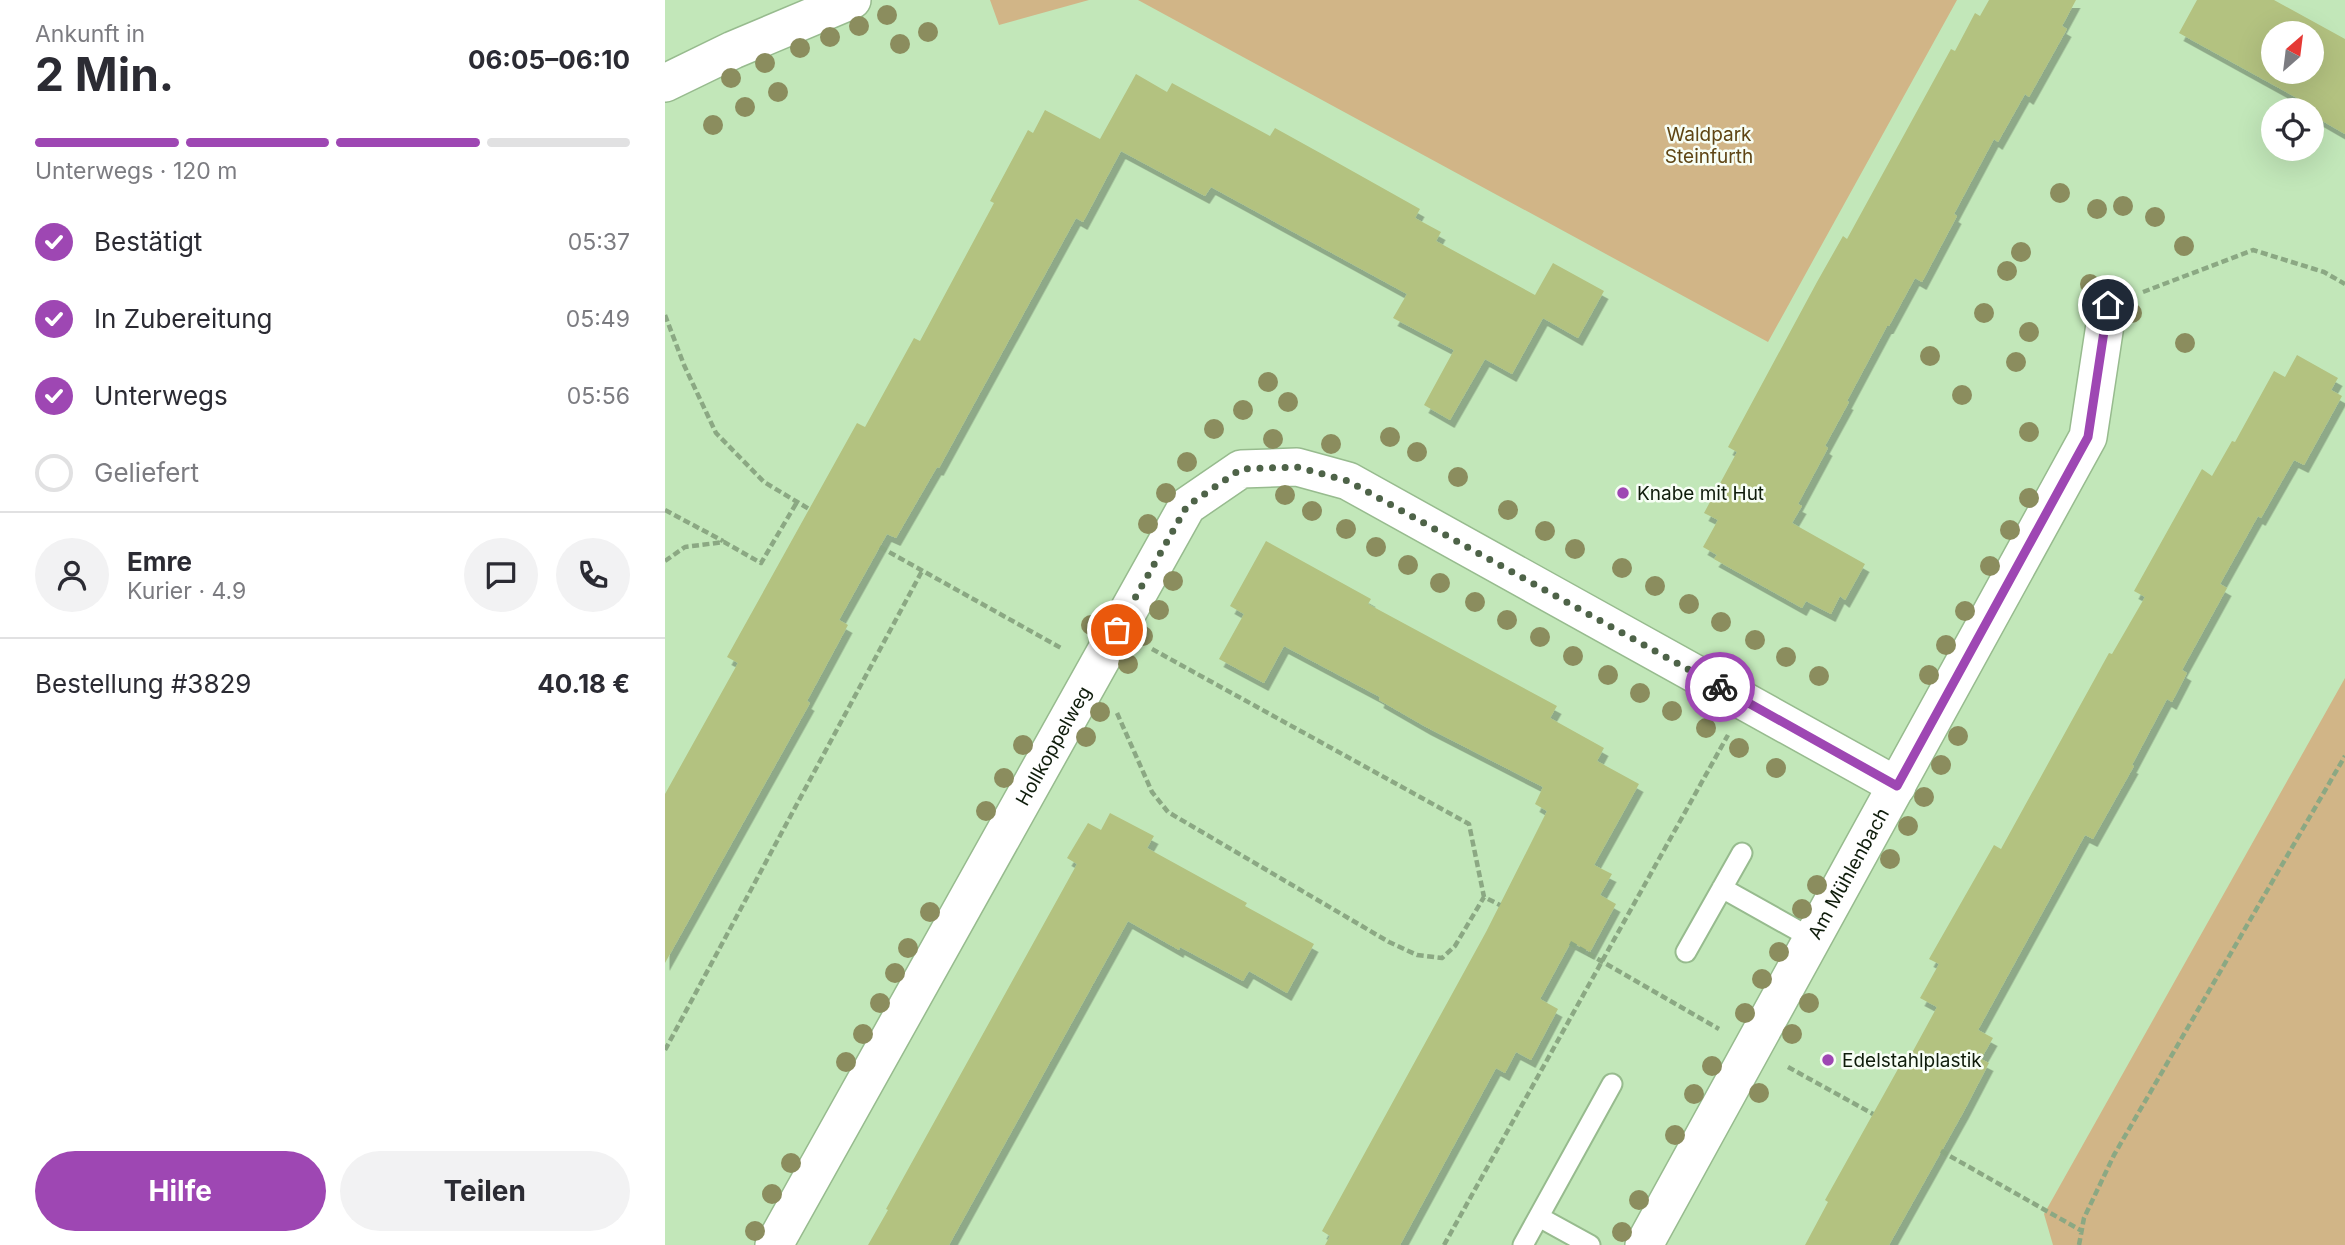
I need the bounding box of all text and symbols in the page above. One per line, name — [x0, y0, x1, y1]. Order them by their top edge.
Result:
text: Ankunft in — [35, 20, 145, 48]
north arrow — [2261, 21, 2324, 84]
map controls — [2261, 21, 2324, 161]
text: 06:05–06:10 — [468, 44, 630, 75]
text: 2 Min. — [35, 46, 174, 102]
button: locate — [2261, 98, 2324, 161]
park label: Waldpark Steinfurth — [1665, 123, 1753, 168]
text: Unterwegs · 120 m — [35, 157, 237, 185]
icon: check — [35, 223, 73, 261]
text: Bestätigt — [94, 226, 202, 257]
text: 05:37 — [568, 228, 630, 256]
pin — [2078, 275, 2138, 335]
icon: home — [2089, 286, 2127, 324]
icon: check — [35, 300, 73, 338]
text: In Zubereitung — [94, 303, 272, 334]
text: 05:49 — [566, 305, 630, 333]
icon: check — [35, 377, 73, 415]
text: Unterwegs — [94, 380, 228, 411]
text: 05:56 — [567, 382, 630, 410]
text: Geliefert — [94, 457, 199, 488]
place label: Knabe mit Hut — [1637, 482, 1764, 505]
marker: Knabe mit Hut — [1615, 485, 1631, 501]
button: person — [35, 538, 109, 612]
button: chat — [464, 538, 538, 612]
button: phone — [556, 538, 630, 612]
text: Emre — [127, 546, 192, 577]
text: Kurier · 4.9 — [127, 577, 246, 605]
pin — [1087, 600, 1147, 660]
icon: bag — [1098, 611, 1136, 649]
courier — [1685, 652, 1755, 722]
text: Bestellung #3829 — [35, 668, 251, 699]
text: 40.18 € — [537, 668, 630, 699]
icon: bike — [1701, 668, 1739, 706]
street label: Hollkoppelweg — [1011, 682, 1096, 809]
street label: Am Mühlenbach — [1803, 804, 1894, 943]
place label: Edelstahlplastik — [1842, 1049, 1982, 1072]
marker: Edelstahlplastik — [1820, 1052, 1836, 1068]
button: Hilfe — [35, 1151, 326, 1231]
button: Teilen — [340, 1151, 630, 1231]

